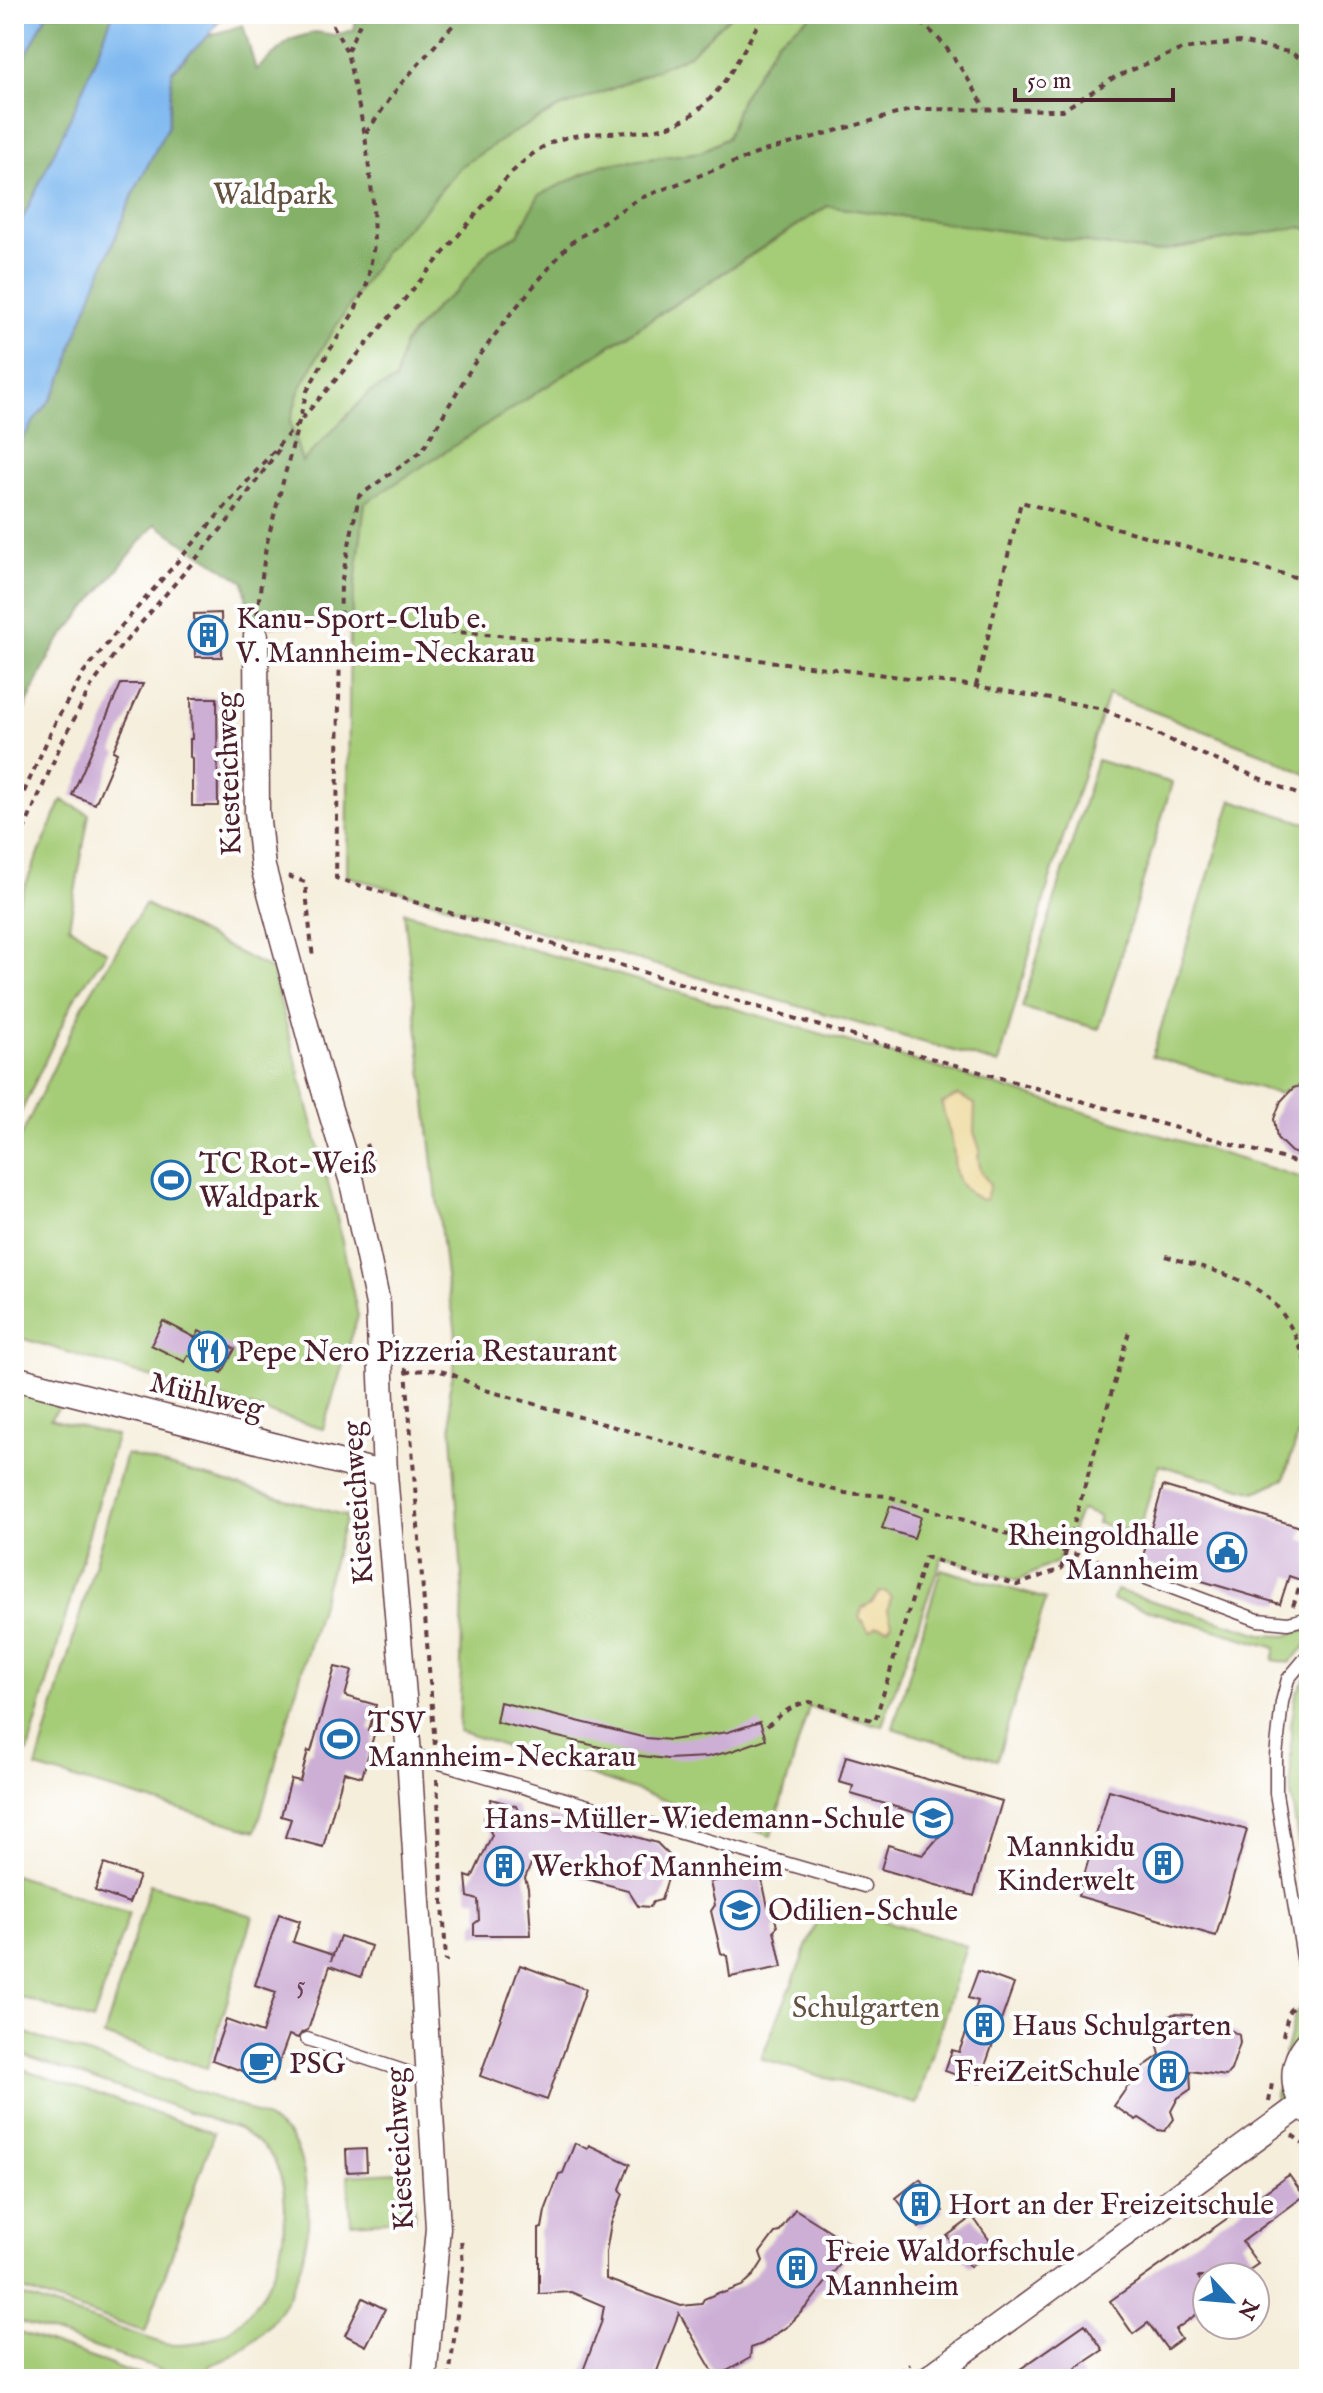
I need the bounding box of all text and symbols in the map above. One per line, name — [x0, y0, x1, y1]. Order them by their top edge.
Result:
scale bar — [1015, 52, 1173, 102]
text: 50 m — [1027, 66, 1071, 97]
park label: Waldpark — [213, 177, 334, 215]
place label: Kanu-Sport-Club e. V. Mannheim-Neckarau — [235, 601, 535, 673]
building icon: Kanu-Sport-Club e. V. Mannheim-Neckarau — [187, 614, 229, 656]
street label: Kiesteichweg — [208, 691, 252, 856]
place label: TC Rot-Weiß Waldpark — [199, 1146, 376, 1218]
sports icon: TC Rot-Weiß Waldpark — [150, 1159, 192, 1201]
restaurant icon: Pepe Nero Pizzeria Restaurant — [187, 1330, 229, 1372]
place label: Pepe Nero Pizzeria Restaurant — [236, 1334, 617, 1372]
street label: Mühlweg — [145, 1364, 268, 1430]
street label: Kiesteichweg — [334, 1419, 384, 1586]
place label: Rheingoldhalle Mannheim — [1007, 1518, 1199, 1590]
public building icon: Rheingoldhalle Mannheim — [1206, 1531, 1248, 1573]
place label: TSV Mannheim-Neckarau — [368, 1705, 636, 1777]
sports icon: TSV Mannheim-Neckarau — [319, 1718, 361, 1760]
school or university icon: Hans-Müller-Wiedemann-Schule — [912, 1797, 954, 1839]
place label: Hans-Müller-Wiedemann-Schule — [484, 1801, 905, 1839]
place label: Mannkidu Kinderwelt — [997, 1829, 1135, 1901]
building icon: Mannkidu Kinderwelt — [1142, 1842, 1184, 1884]
building icon: Werkhof Mannheim — [483, 1845, 525, 1887]
place label: Werkhof Mannheim — [532, 1849, 783, 1887]
school or university icon: Odilien-Schule — [719, 1889, 761, 1931]
place label: Odilien-Schule — [768, 1893, 958, 1931]
house number: 5 — [296, 1969, 306, 2002]
park label: Schulgarten — [792, 1990, 940, 2028]
building icon: Haus Schulgarten — [963, 2004, 1005, 2046]
place label: Haus Schulgarten — [1012, 2008, 1232, 2046]
cafe icon: PSG — [240, 2042, 282, 2084]
place label: PSG — [289, 2046, 346, 2084]
building icon: FreiZeitSchule — [1147, 2050, 1189, 2092]
place label: FreiZeitSchule — [954, 2054, 1140, 2092]
street label: Kiesteichweg — [378, 2065, 424, 2232]
building icon: Hort an der Freizeitschule — [899, 2183, 941, 2225]
place label: Hort an der Freizeitschule — [948, 2187, 1274, 2225]
place label: Freie Waldorfschule Mannheim — [825, 2234, 1075, 2306]
building icon: Freie Waldorfschule Mannheim — [776, 2247, 818, 2289]
north arrow — [1191, 2261, 1271, 2341]
text: N — [1230, 2293, 1264, 2324]

